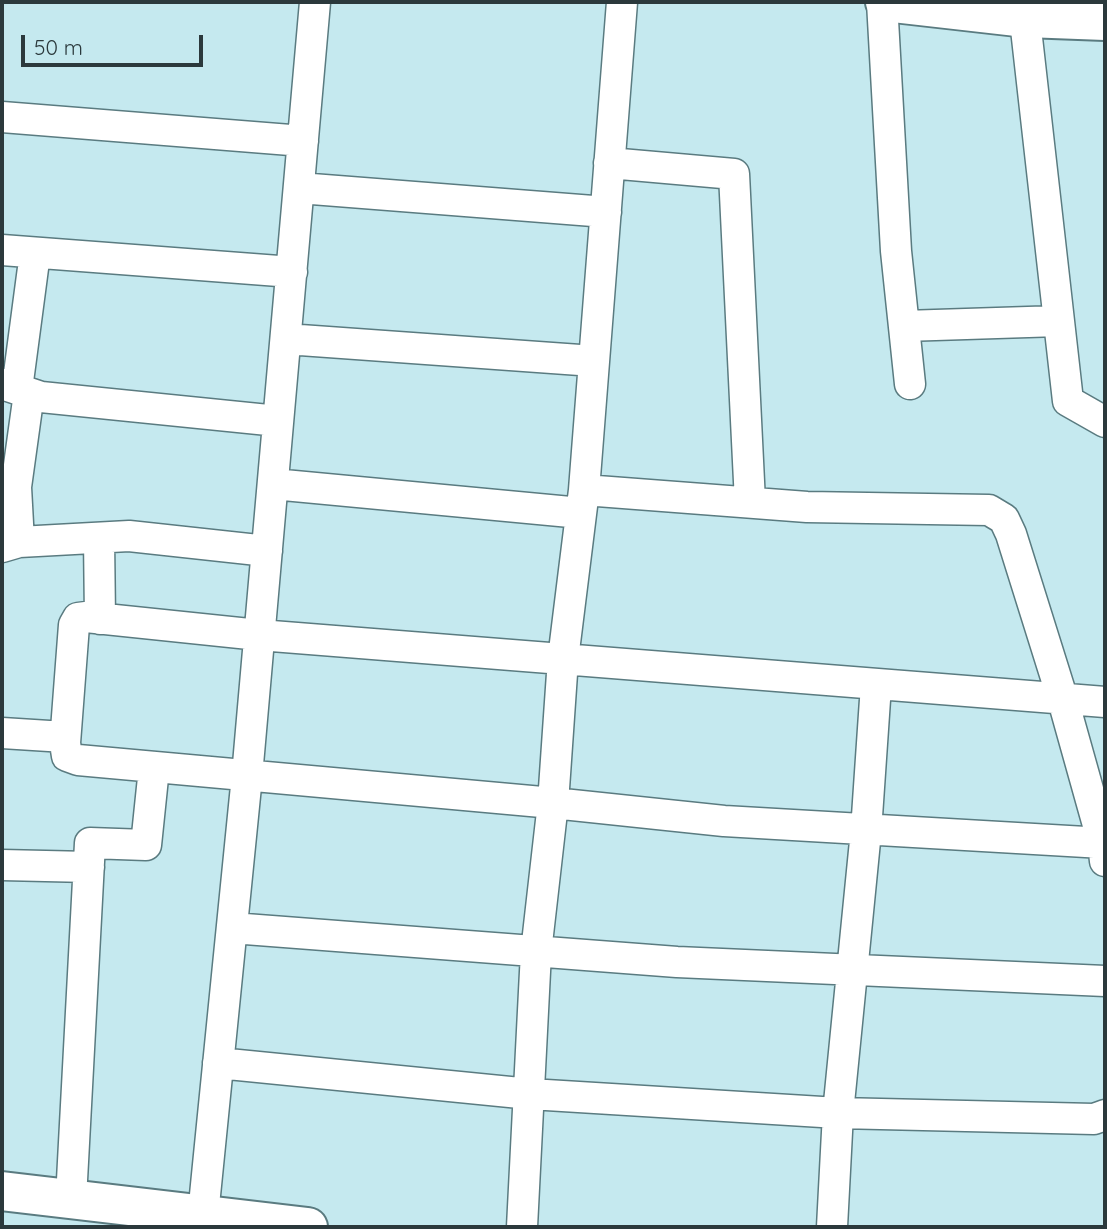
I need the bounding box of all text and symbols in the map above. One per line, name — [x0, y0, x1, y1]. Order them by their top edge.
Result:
scale bar — [24, 21, 206, 65]
text: 50 m — [34, 34, 83, 60]

